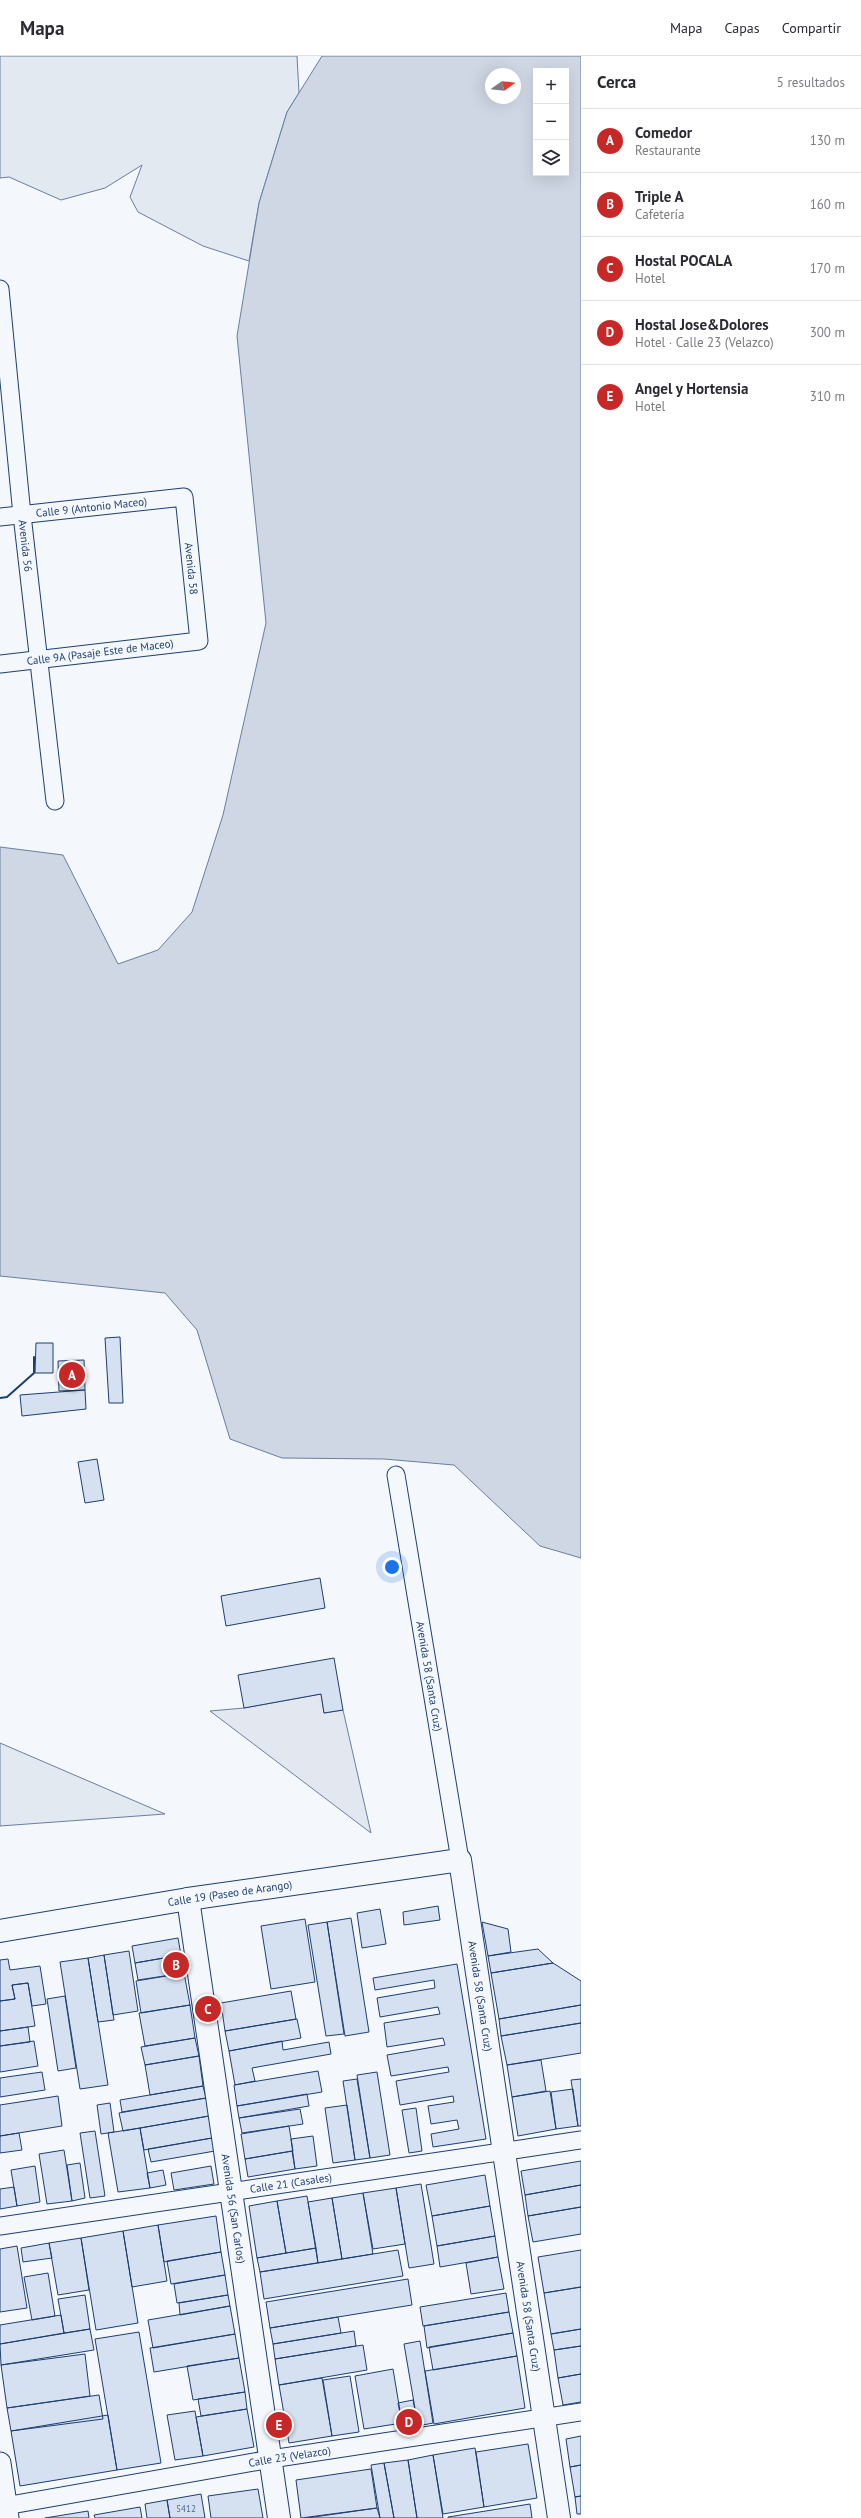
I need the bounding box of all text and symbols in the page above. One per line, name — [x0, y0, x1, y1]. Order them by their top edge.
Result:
text: Mapa — [20, 16, 64, 40]
text: Mapa — [670, 19, 703, 37]
text: Capas — [725, 19, 760, 37]
text: Compartir — [782, 19, 841, 37]
north arrow — [485, 68, 521, 104]
map controls — [533, 68, 569, 176]
button: + — [533, 68, 569, 104]
text: Cerca — [597, 71, 636, 93]
text: 5 resultados — [777, 74, 845, 91]
button: − — [533, 104, 569, 140]
text: Comedor — [635, 123, 692, 142]
text: A — [606, 132, 614, 149]
text: 130 m — [810, 132, 845, 149]
button: layers — [533, 140, 569, 176]
text: Restaurante — [635, 142, 701, 159]
text: Triple A — [635, 187, 684, 206]
text: B — [606, 196, 614, 213]
text: 160 m — [810, 196, 845, 213]
text: Cafetería — [635, 206, 684, 223]
text: Hostal POCALA — [635, 251, 732, 270]
text: C — [606, 260, 614, 277]
text: 170 m — [810, 260, 845, 277]
text: Hotel — [635, 270, 665, 287]
text: Hostal Jose&Dolores — [635, 315, 769, 334]
text: D — [606, 324, 614, 341]
text: 300 m — [810, 324, 845, 341]
text: Hotel · Calle 23 (Velazco) — [635, 334, 774, 351]
text: Angel y Hortensia — [635, 379, 749, 398]
text: E — [607, 388, 613, 405]
text: 310 m — [810, 388, 845, 405]
text: Hotel — [635, 398, 665, 415]
street label: Calle 9 (Antonio Maceo) — [35, 494, 148, 520]
street label: Avenida 56 — [16, 519, 35, 572]
street label: Avenida 58 — [182, 542, 201, 595]
street label: Calle 9A (Pasaje Este de Maceo) — [26, 636, 174, 668]
pin: A — [59, 1360, 85, 1390]
your location — [382, 1557, 402, 1577]
street label: Avenida 58 (Santa Cruz) — [413, 1620, 445, 1732]
street label: Calle 19 (Paseo de Arango) — [167, 1877, 293, 1909]
street label: Avenida 58 (Santa Cruz) — [465, 1940, 496, 2052]
pin: B — [163, 1950, 189, 1980]
pin: C — [195, 1994, 221, 2024]
street label: Avenida 56 (San Carlos) — [219, 2153, 248, 2264]
street label: Calle 21 (Casales) — [249, 2170, 333, 2196]
street label: Avenida 58 (Santa Cruz) — [513, 2260, 544, 2373]
pin: D — [396, 2407, 422, 2437]
pin: E — [266, 2410, 292, 2440]
street label: Calle 23 (Velazco) — [247, 2443, 332, 2470]
house number: 5412 — [176, 2503, 196, 2514]

